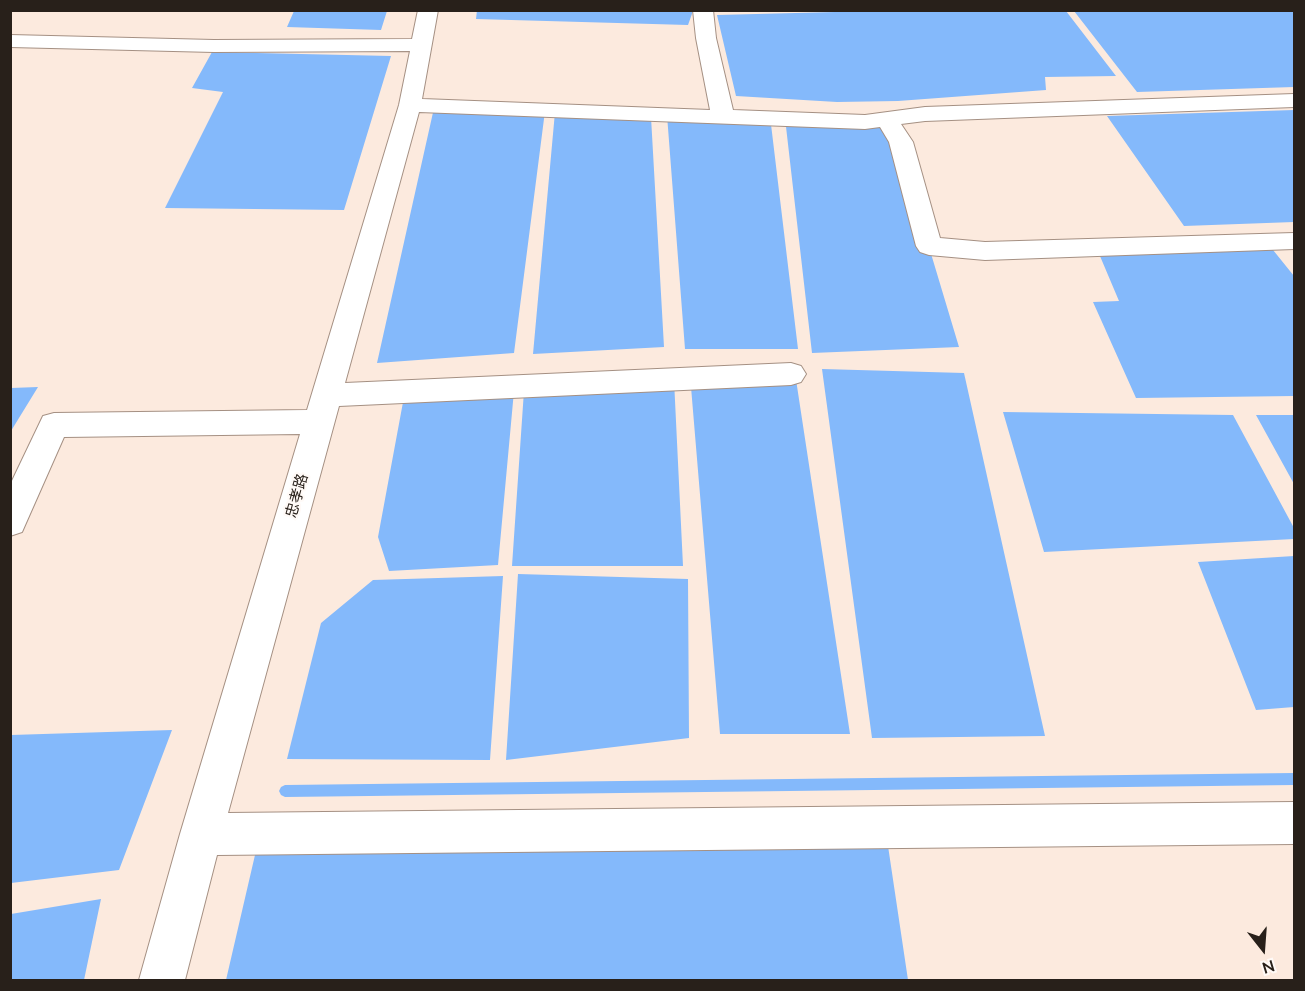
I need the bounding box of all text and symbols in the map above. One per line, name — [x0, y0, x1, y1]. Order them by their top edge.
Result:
street label: 忠孝路 — [283, 472, 313, 520]
north arrow — [1233, 919, 1293, 979]
text: N — [1259, 954, 1277, 978]

